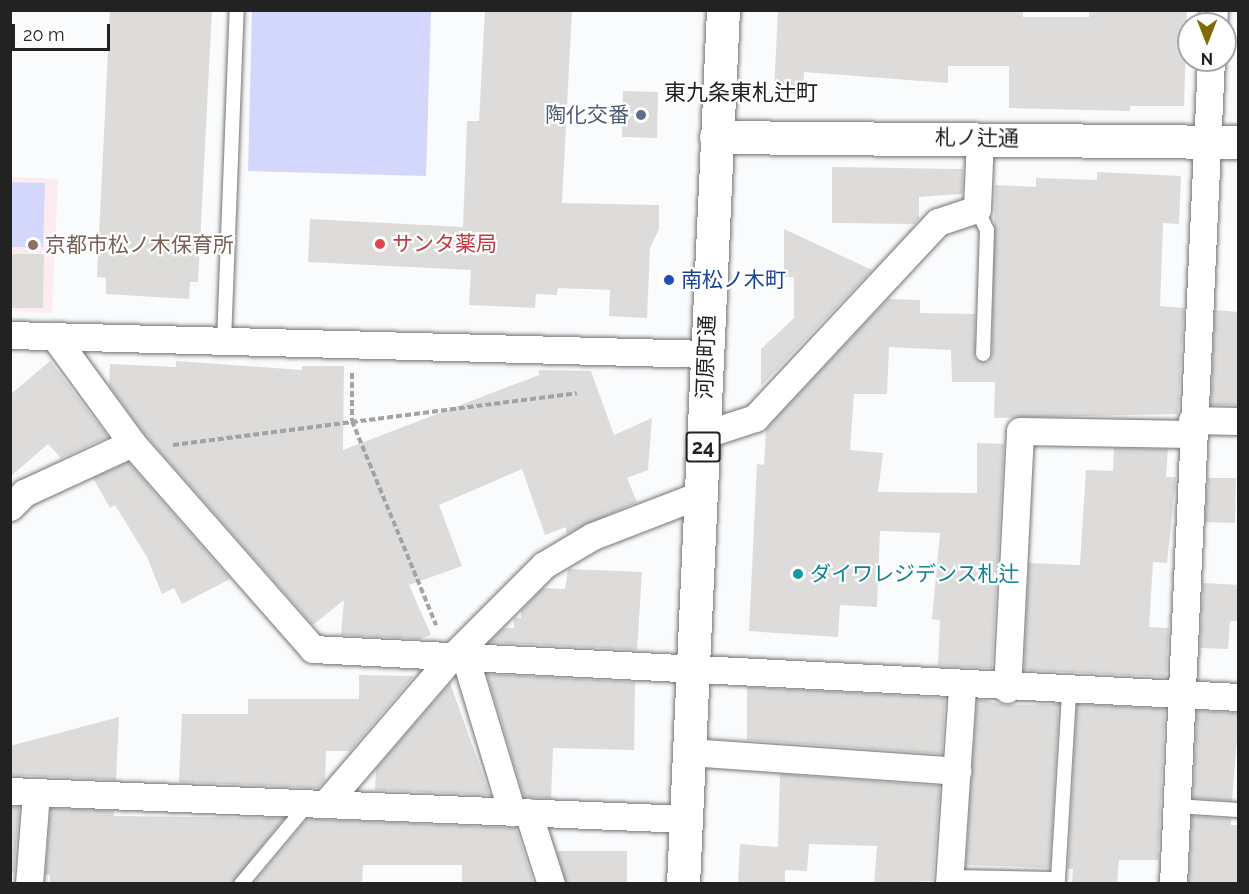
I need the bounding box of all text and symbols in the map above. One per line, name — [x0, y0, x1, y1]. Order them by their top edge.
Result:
scale bar — [15, 12, 112, 50]
north arrow — [1177, 12, 1237, 72]
text: 20 m — [23, 24, 65, 45]
text: N — [1201, 49, 1213, 68]
district label: 東九条東札辻町 — [664, 80, 818, 106]
place label: 陶化交番 — [545, 102, 629, 128]
marker: 陶化交番 — [634, 108, 648, 122]
street label: 札ノ辻通 — [935, 125, 1019, 151]
place label: サンタ薬局 — [392, 231, 497, 257]
place label: 京都市松ノ木保育所 — [45, 232, 234, 258]
marker: サンタ薬局 — [373, 237, 387, 251]
marker: 京都市松ノ木保育所 — [26, 238, 40, 252]
place label: 南松ノ木町 — [681, 267, 786, 293]
marker: 南松ノ木町 — [662, 273, 676, 287]
street label: 河原町通 — [692, 315, 720, 399]
road number: 24 — [685, 430, 721, 464]
place label: ダイワレジデンス札辻 — [810, 561, 1020, 587]
marker: ダイワレジデンス札辻 — [791, 567, 805, 581]

